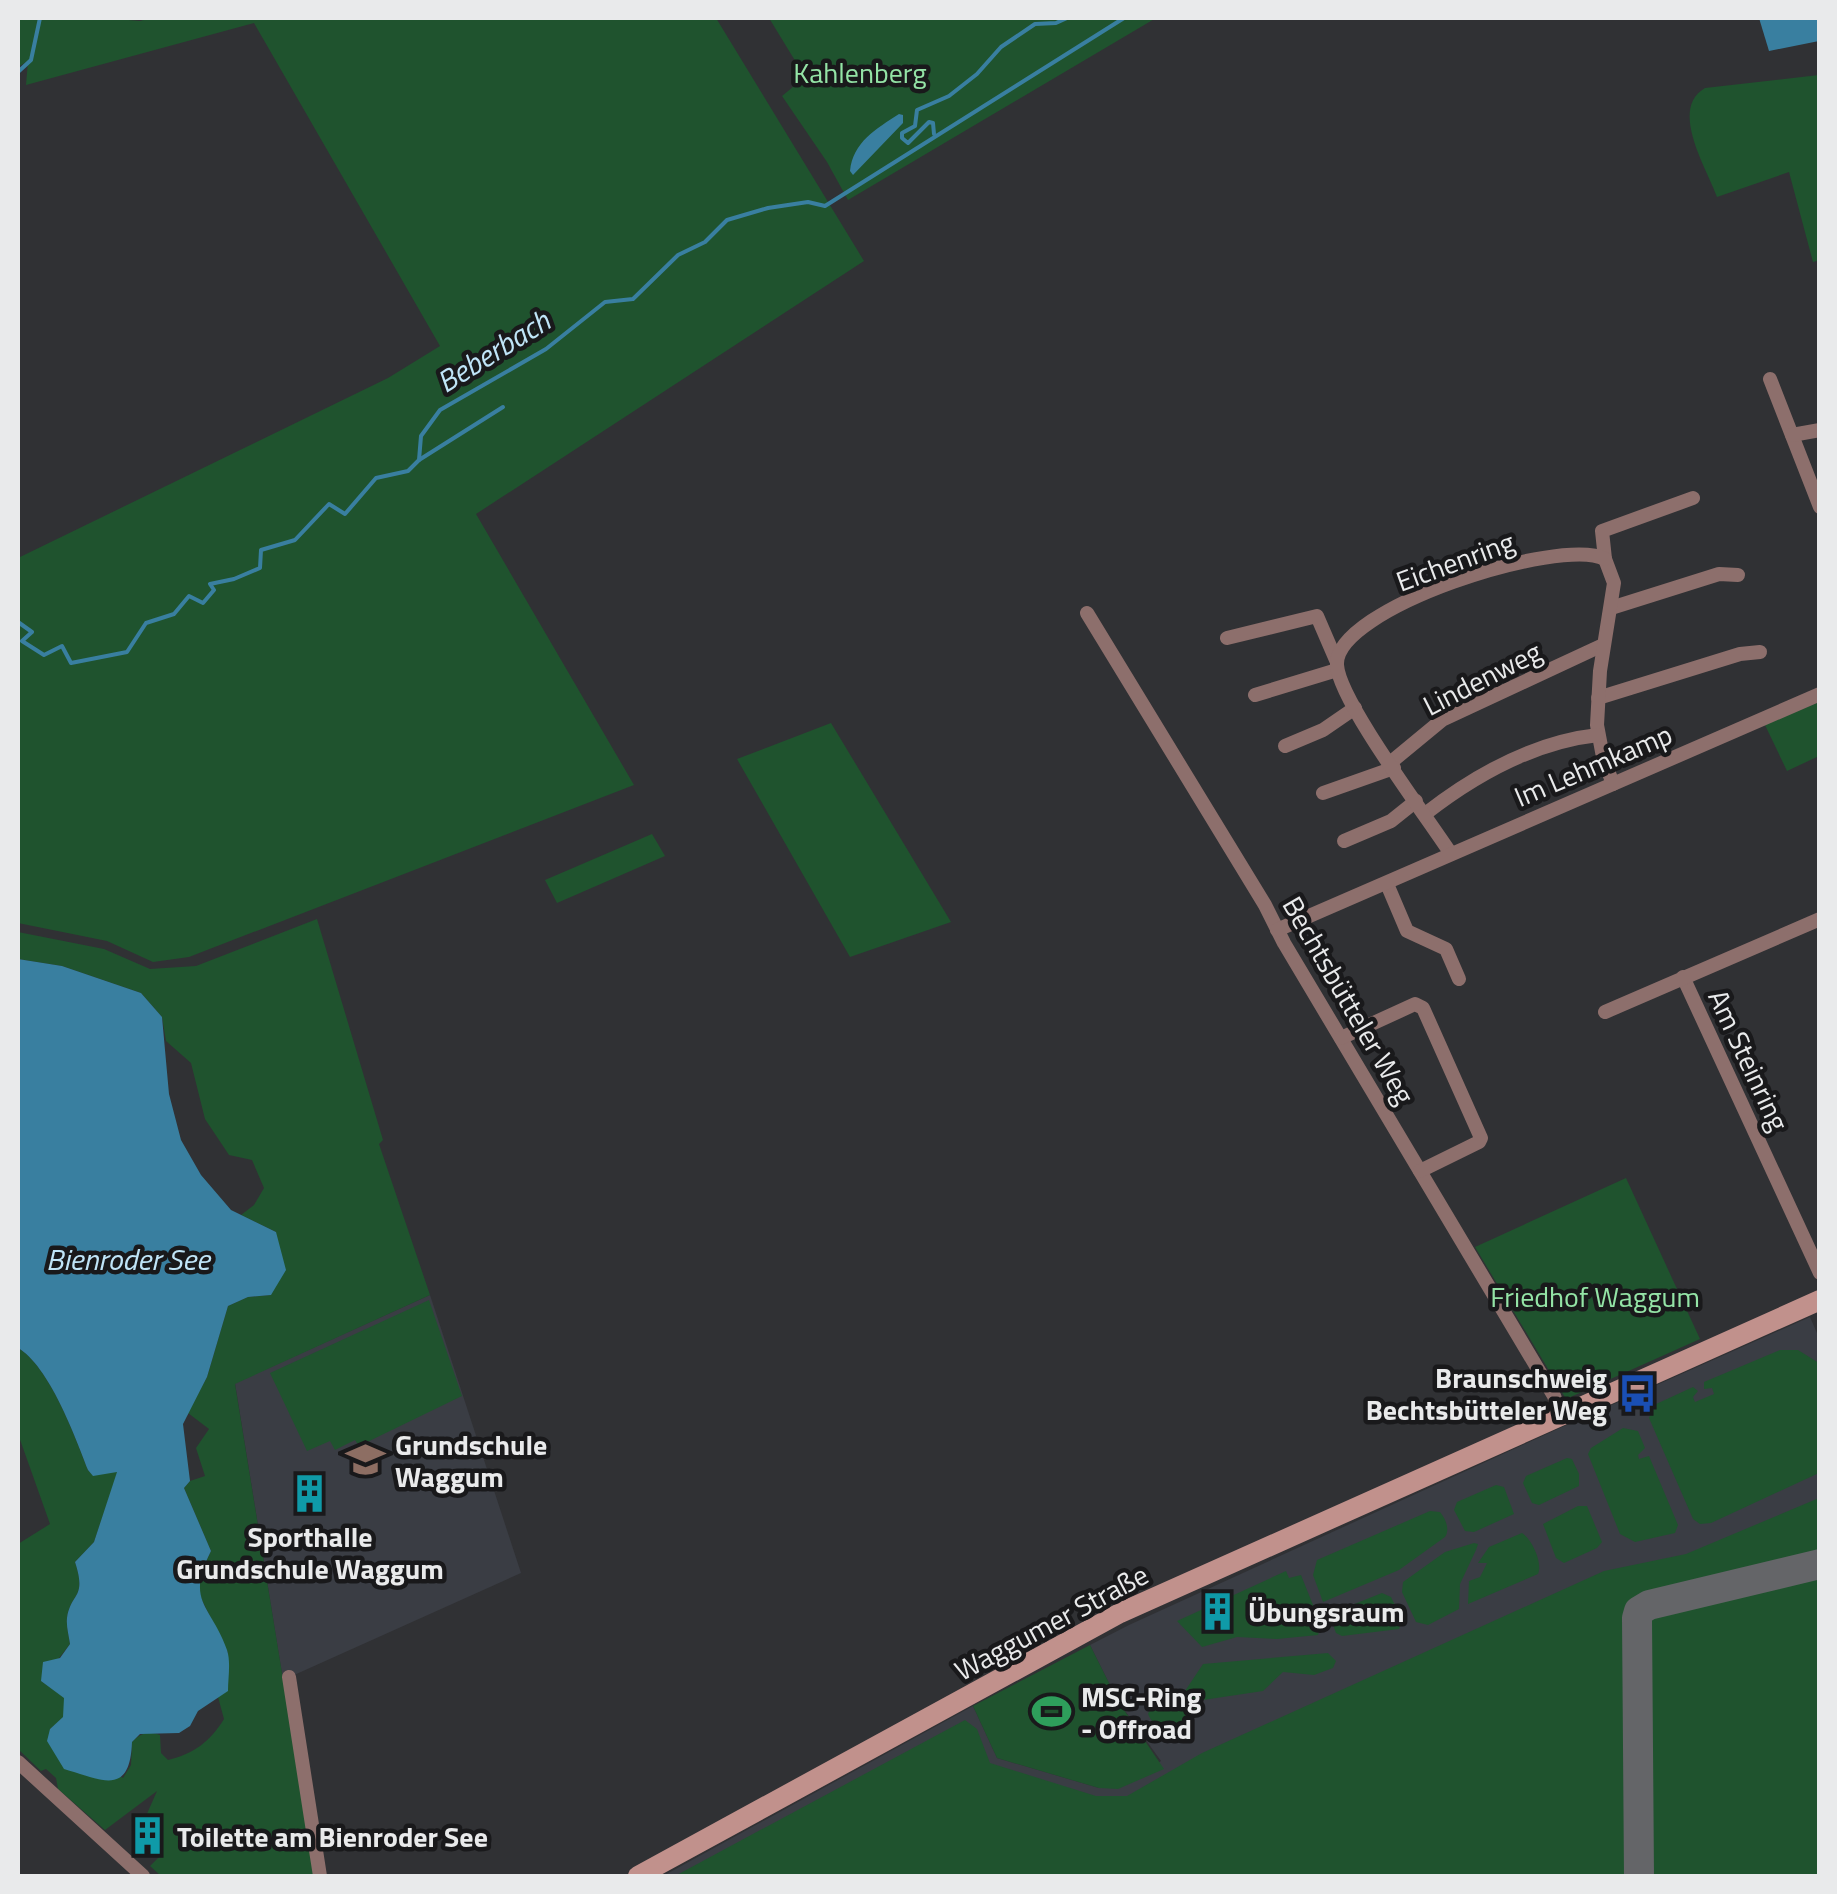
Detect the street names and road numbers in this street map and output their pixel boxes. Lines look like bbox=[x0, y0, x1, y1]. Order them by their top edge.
street label: Eichenring bbox=[1390, 520, 1520, 602]
street label: Lindenweg bbox=[1415, 630, 1549, 726]
street label: Im Lehmkamp bbox=[1507, 712, 1679, 818]
street label: Bechtsbütteler Weg bbox=[1272, 888, 1426, 1112]
street label: Am Steinring bbox=[1697, 982, 1801, 1138]
street label: Waggumer Straße bbox=[946, 1553, 1156, 1691]

